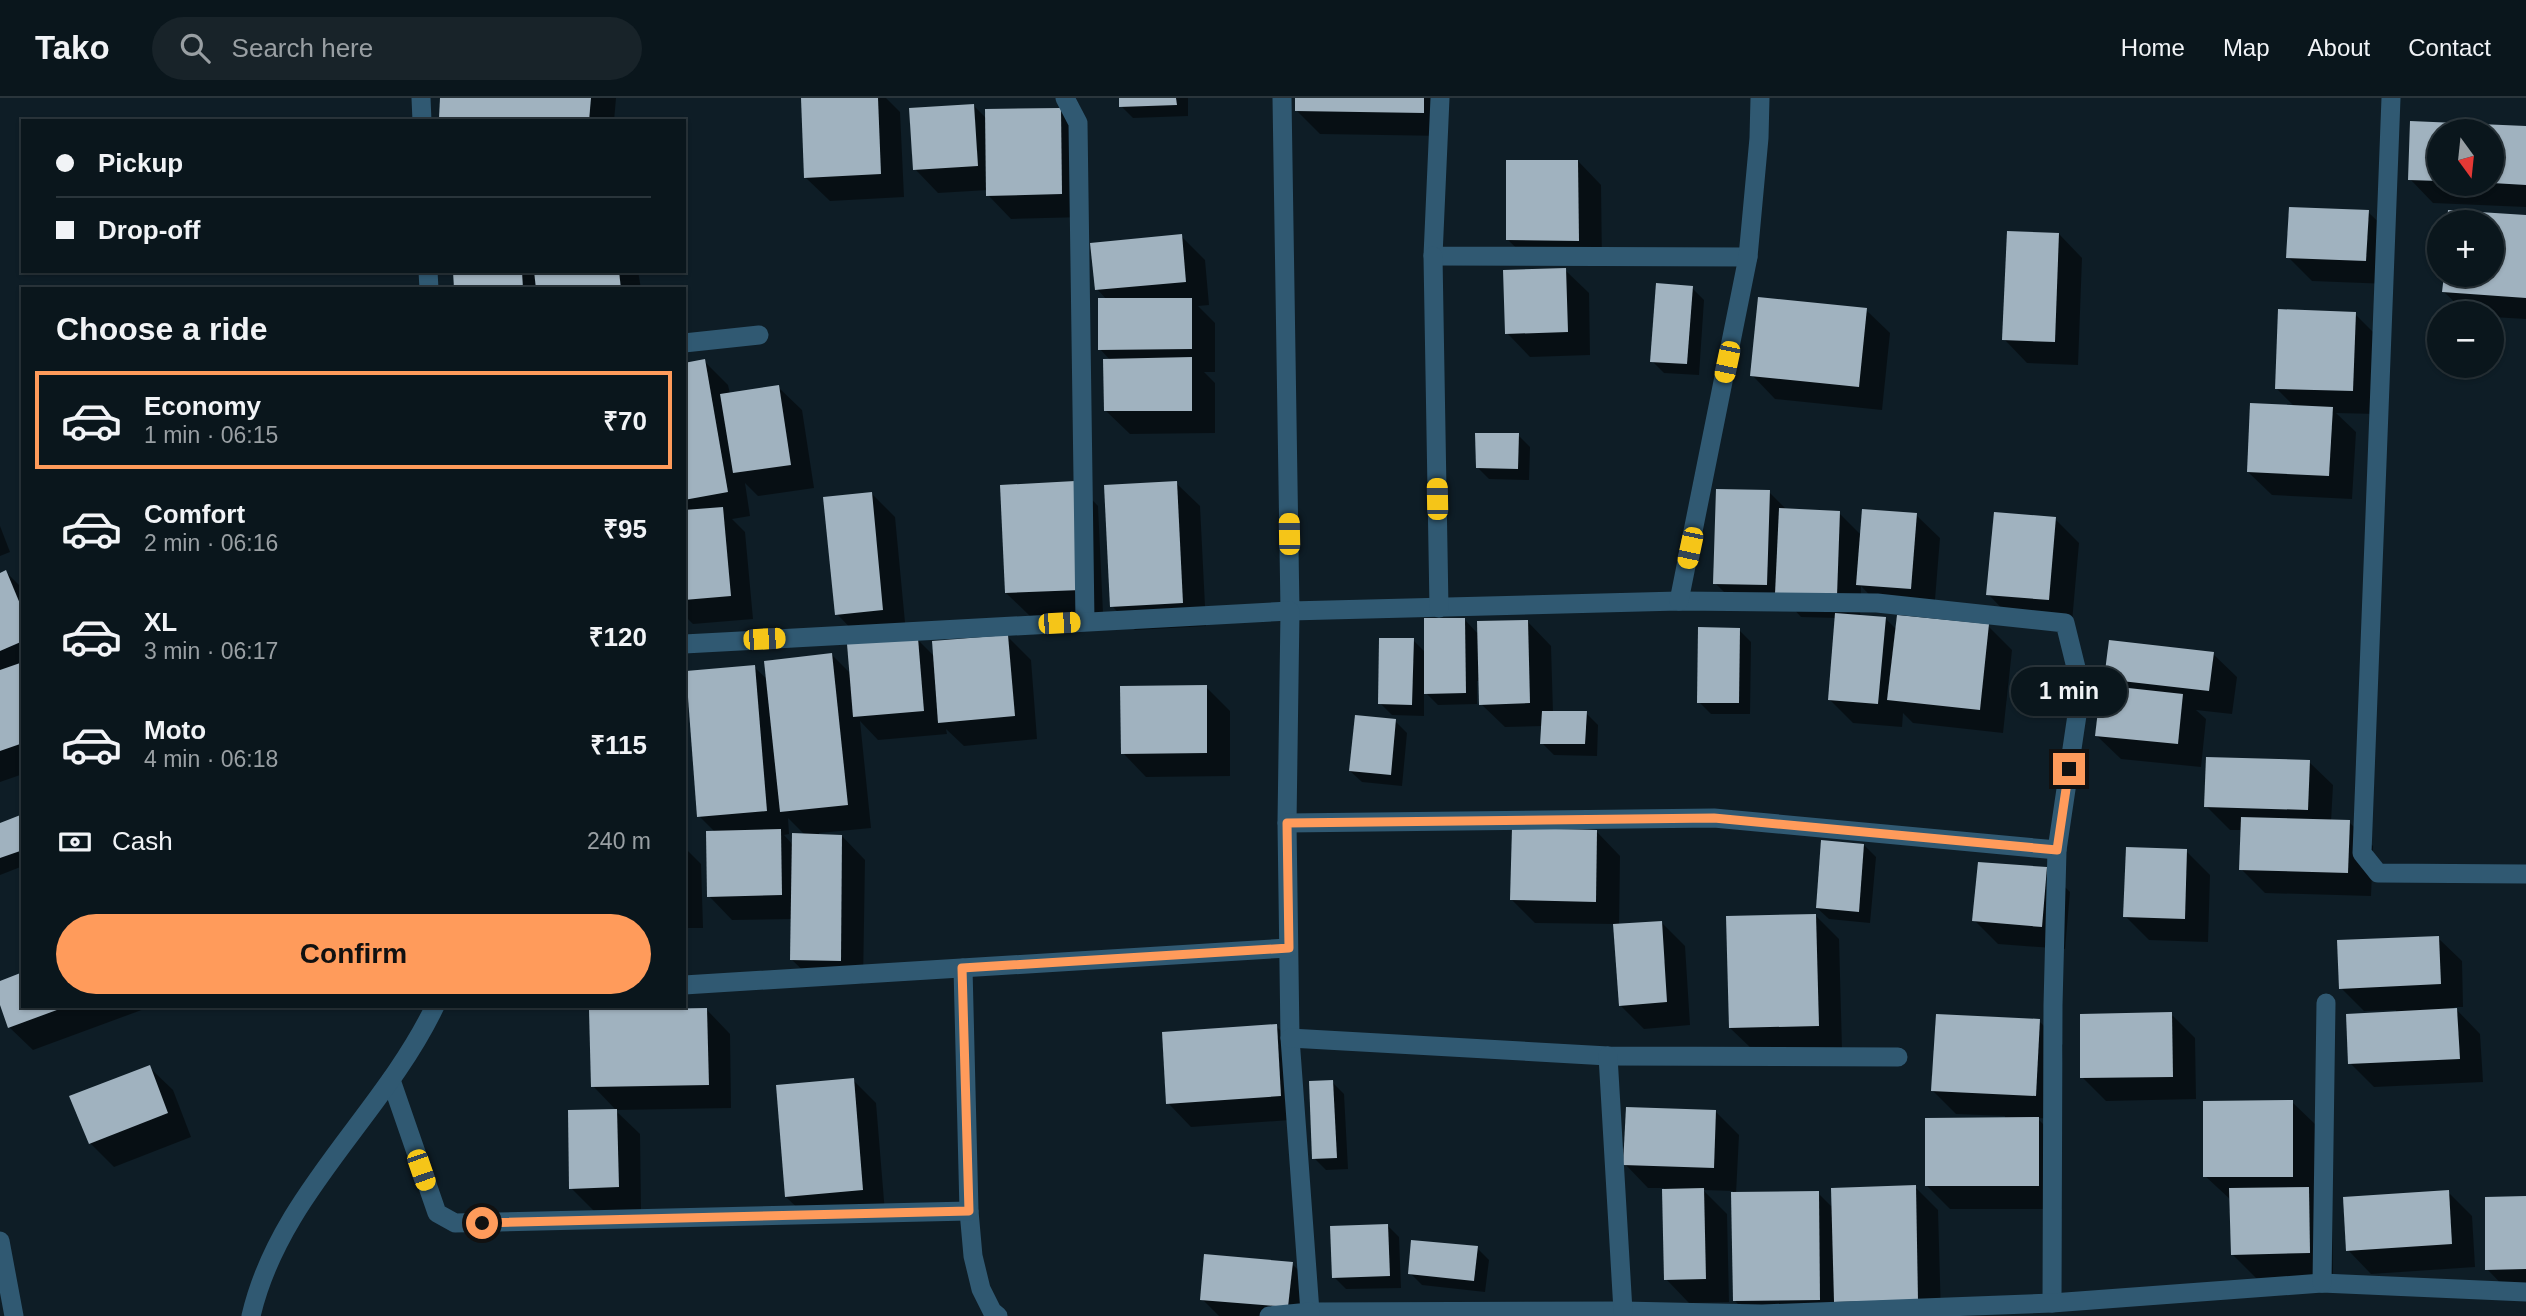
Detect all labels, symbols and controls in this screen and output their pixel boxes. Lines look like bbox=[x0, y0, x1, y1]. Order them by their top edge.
search box bbox=[152, 17, 642, 80]
text: Tako bbox=[35, 29, 110, 66]
icon: search bbox=[176, 29, 214, 67]
text: Search here bbox=[232, 33, 373, 63]
text: Home bbox=[2121, 34, 2185, 61]
text: Map bbox=[2223, 34, 2270, 61]
text: About bbox=[2308, 34, 2370, 61]
text: Contact bbox=[2408, 34, 2491, 61]
north arrow bbox=[2427, 119, 2504, 196]
map controls bbox=[2427, 119, 2504, 378]
text: Pickup bbox=[98, 148, 183, 178]
button: + bbox=[2427, 210, 2504, 287]
text: Drop-off bbox=[98, 215, 201, 245]
button: − bbox=[2427, 301, 2504, 378]
text: Choose a ride bbox=[56, 311, 268, 347]
car bbox=[1713, 339, 1742, 385]
icon: car bbox=[60, 389, 123, 452]
text: Economy bbox=[144, 391, 261, 421]
text: ₹70 bbox=[603, 406, 647, 436]
text: 1 min · 06:15 bbox=[144, 422, 278, 448]
car bbox=[1427, 478, 1448, 520]
icon: car bbox=[60, 497, 123, 560]
text: Comfort bbox=[144, 499, 245, 529]
car bbox=[1279, 513, 1300, 555]
text: ₹95 bbox=[603, 514, 647, 544]
car bbox=[1676, 525, 1705, 571]
text: 2 min · 06:16 bbox=[144, 530, 278, 556]
icon: car bbox=[60, 605, 123, 668]
text: XL bbox=[144, 607, 177, 637]
car bbox=[1038, 611, 1081, 635]
text: ₹120 bbox=[589, 622, 647, 652]
car bbox=[743, 627, 786, 651]
text: 3 min · 06:17 bbox=[144, 638, 278, 664]
callout: 1 min bbox=[2011, 668, 2127, 716]
text: 1 min bbox=[2039, 678, 2099, 704]
icon: car bbox=[60, 713, 123, 776]
text: Moto bbox=[144, 715, 206, 745]
text: ₹115 bbox=[590, 730, 647, 760]
text: 4 min · 06:18 bbox=[144, 746, 278, 772]
route end bbox=[2053, 753, 2085, 785]
icon: cash bbox=[56, 823, 94, 861]
text: Cash bbox=[112, 826, 173, 856]
text: 240 m bbox=[587, 828, 651, 854]
button: Confirm bbox=[56, 914, 651, 994]
car bbox=[405, 1147, 438, 1193]
route start bbox=[466, 1207, 498, 1239]

